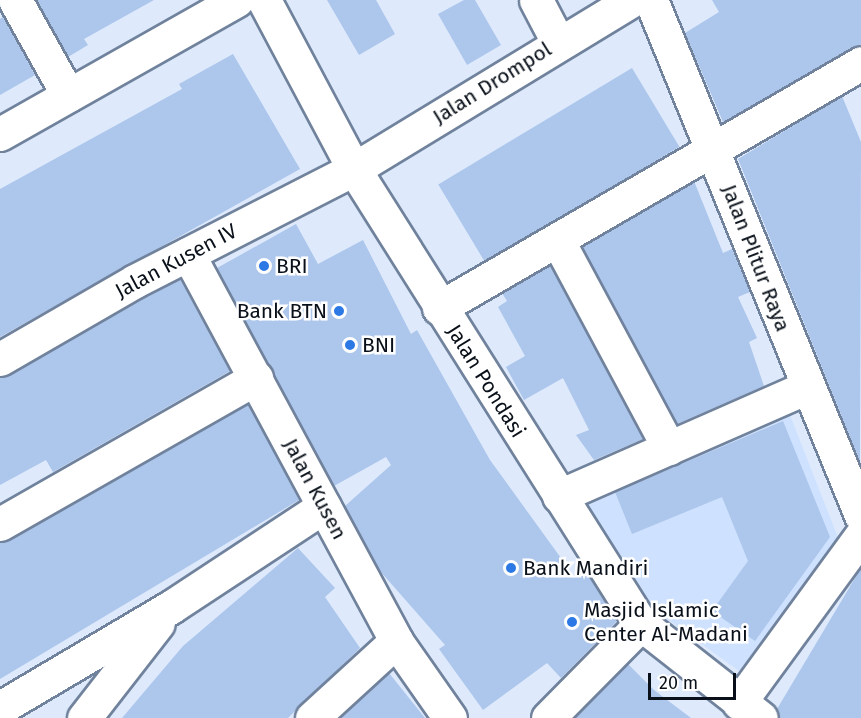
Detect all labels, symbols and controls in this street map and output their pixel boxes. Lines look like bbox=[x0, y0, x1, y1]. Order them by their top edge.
street label: Jalan Drompol bbox=[428, 37, 556, 129]
street label: Jalan Plitur Raya bbox=[716, 181, 796, 335]
street label: Jalan Kusen IV bbox=[111, 218, 241, 304]
place label: BRI bbox=[276, 253, 308, 279]
marker: BRI bbox=[257, 259, 271, 273]
place label: Bank BTN bbox=[237, 298, 327, 324]
marker: Bank BTN bbox=[332, 304, 346, 318]
street label: Jalan Pondasi bbox=[441, 320, 531, 442]
place label: BNI bbox=[362, 332, 395, 358]
marker: BNI bbox=[343, 338, 357, 352]
street label: Jalan Kusen bbox=[278, 434, 352, 544]
place label: Bank Mandiri bbox=[523, 555, 648, 581]
marker: Bank Mandiri bbox=[504, 561, 518, 575]
place label: Masjid Islamic Center Al-Madani bbox=[584, 597, 748, 647]
marker: Masjid Islamic Center Al-Madani bbox=[565, 615, 579, 629]
scale bar bbox=[651, 661, 740, 699]
text: 20 m bbox=[659, 672, 698, 694]

